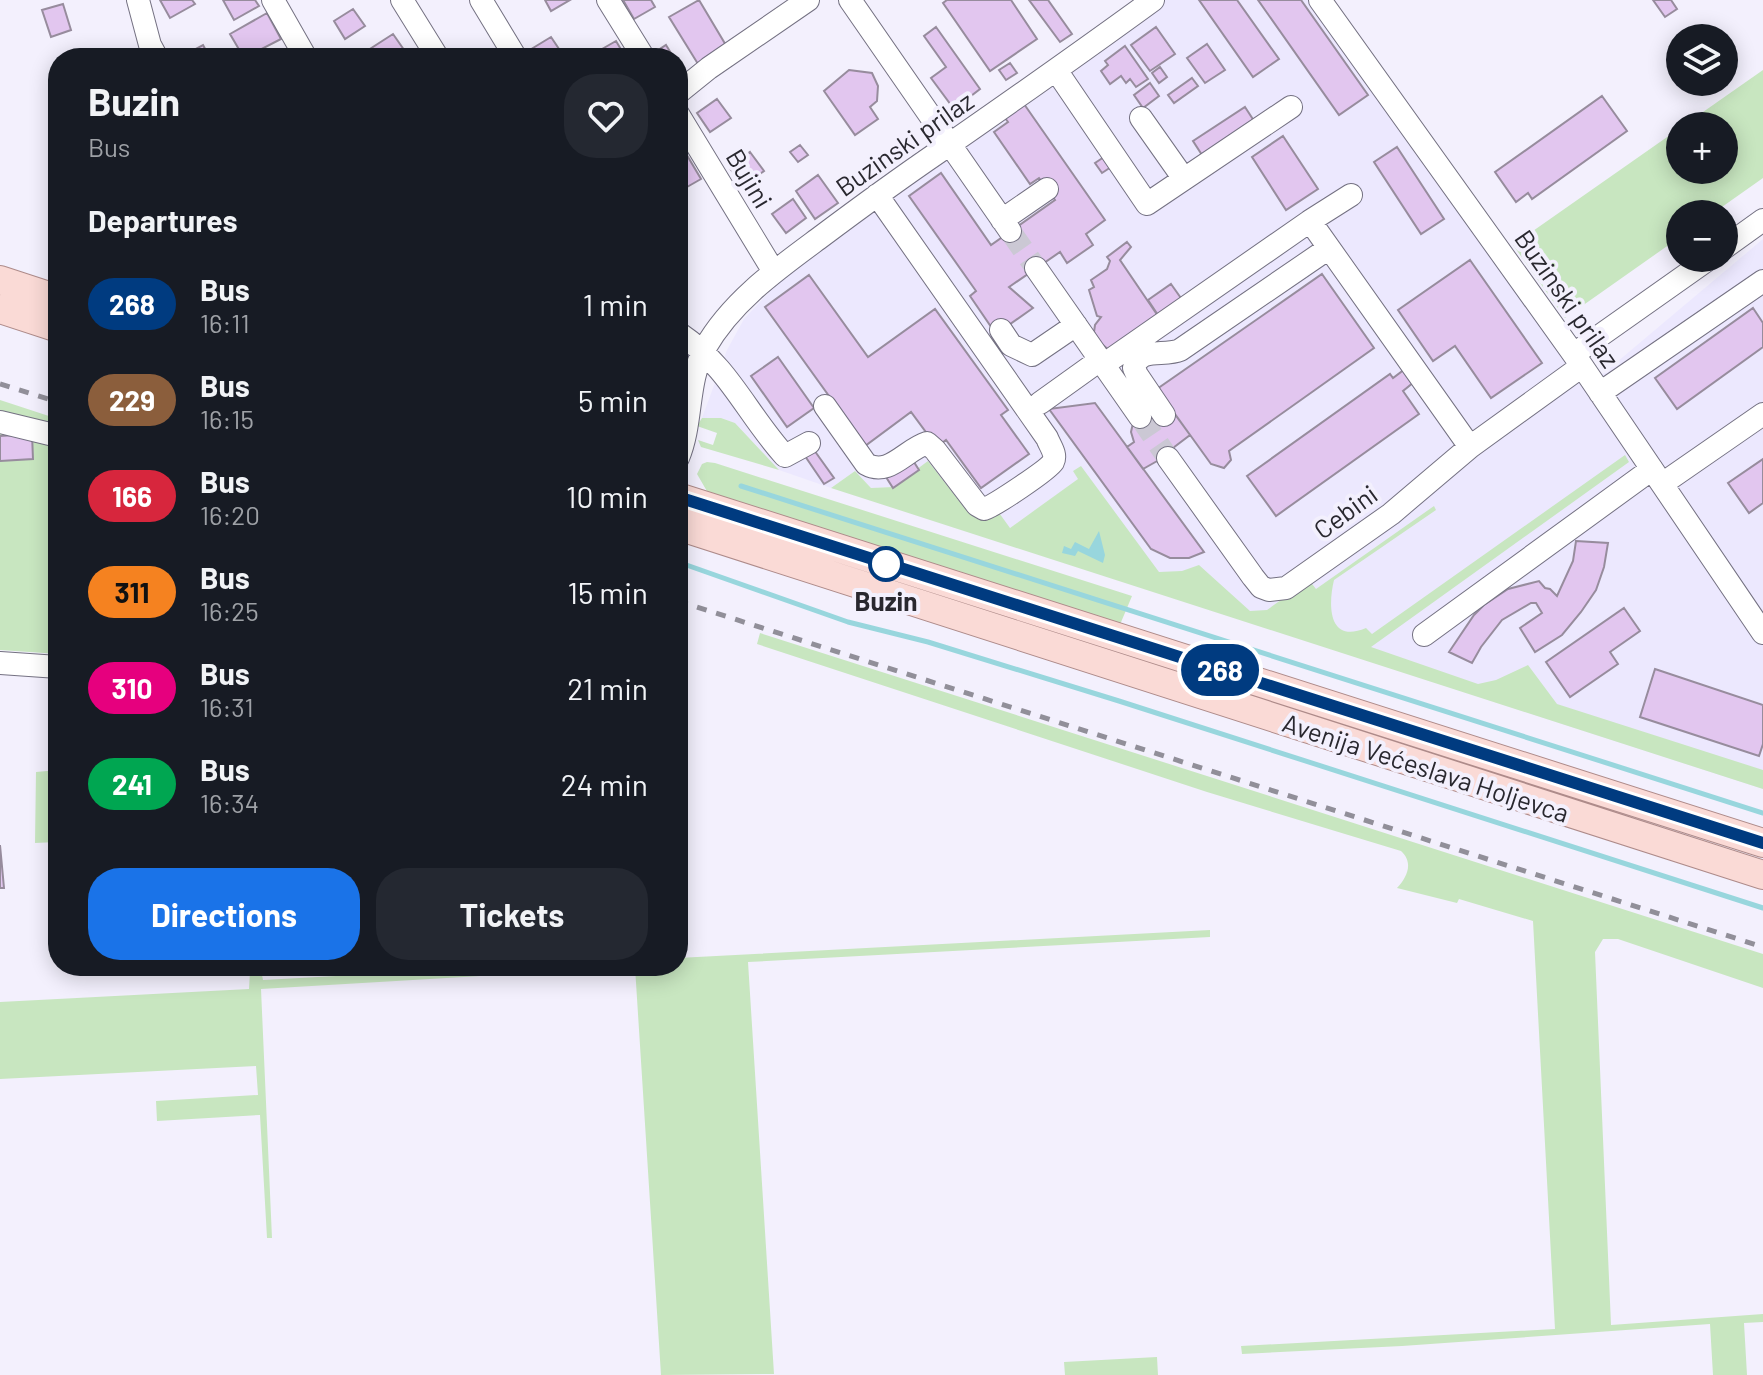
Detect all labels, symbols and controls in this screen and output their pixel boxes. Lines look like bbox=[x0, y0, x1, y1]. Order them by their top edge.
map controls bbox=[1666, 24, 1738, 272]
button: layers bbox=[1666, 24, 1738, 96]
button: heart bbox=[564, 74, 648, 158]
text: Buzin bbox=[88, 78, 180, 124]
street label: Buzinski prilaz bbox=[829, 84, 979, 202]
button: + bbox=[1666, 112, 1738, 184]
text: Bus bbox=[88, 131, 130, 162]
street label: Bujini bbox=[720, 143, 780, 213]
button: − bbox=[1666, 200, 1738, 272]
text: Departures bbox=[88, 202, 238, 238]
street label: Buzinski prilaz bbox=[1509, 223, 1627, 373]
text: Bus bbox=[200, 271, 250, 307]
text: 1 min bbox=[583, 286, 648, 322]
text: 268 bbox=[109, 287, 155, 321]
text: 16:11 bbox=[200, 307, 250, 338]
text: Bus bbox=[200, 367, 250, 403]
text: 5 min bbox=[578, 382, 648, 418]
text: 229 bbox=[109, 383, 155, 417]
text: 16:15 bbox=[200, 403, 254, 434]
text: Bus bbox=[200, 463, 250, 499]
text: 10 min bbox=[566, 478, 648, 514]
street label: Cebini bbox=[1307, 478, 1383, 544]
text: 166 bbox=[112, 479, 152, 513]
text: 16:20 bbox=[200, 499, 260, 530]
marker: Buzin bbox=[869, 547, 903, 581]
text: Bus bbox=[200, 559, 250, 595]
text: 15 min bbox=[567, 574, 648, 610]
text: 311 bbox=[114, 575, 150, 609]
place label: Buzin bbox=[855, 585, 917, 616]
text: 16:25 bbox=[200, 595, 259, 626]
line badge: 268 bbox=[1174, 644, 1266, 696]
text: 268 bbox=[1197, 653, 1243, 687]
text: Bus bbox=[200, 655, 250, 691]
text: 21 min bbox=[567, 670, 648, 706]
text: 310 bbox=[112, 671, 152, 705]
text: 16:31 bbox=[200, 691, 254, 722]
street label: Avenija Većeslava Holjevca bbox=[1279, 706, 1573, 828]
text: Bus bbox=[200, 751, 250, 787]
text: 24 min bbox=[561, 766, 648, 802]
text: 241 bbox=[112, 767, 152, 801]
text: 16:34 bbox=[200, 787, 259, 818]
button: Directions bbox=[88, 868, 360, 960]
button: Tickets bbox=[376, 868, 648, 960]

